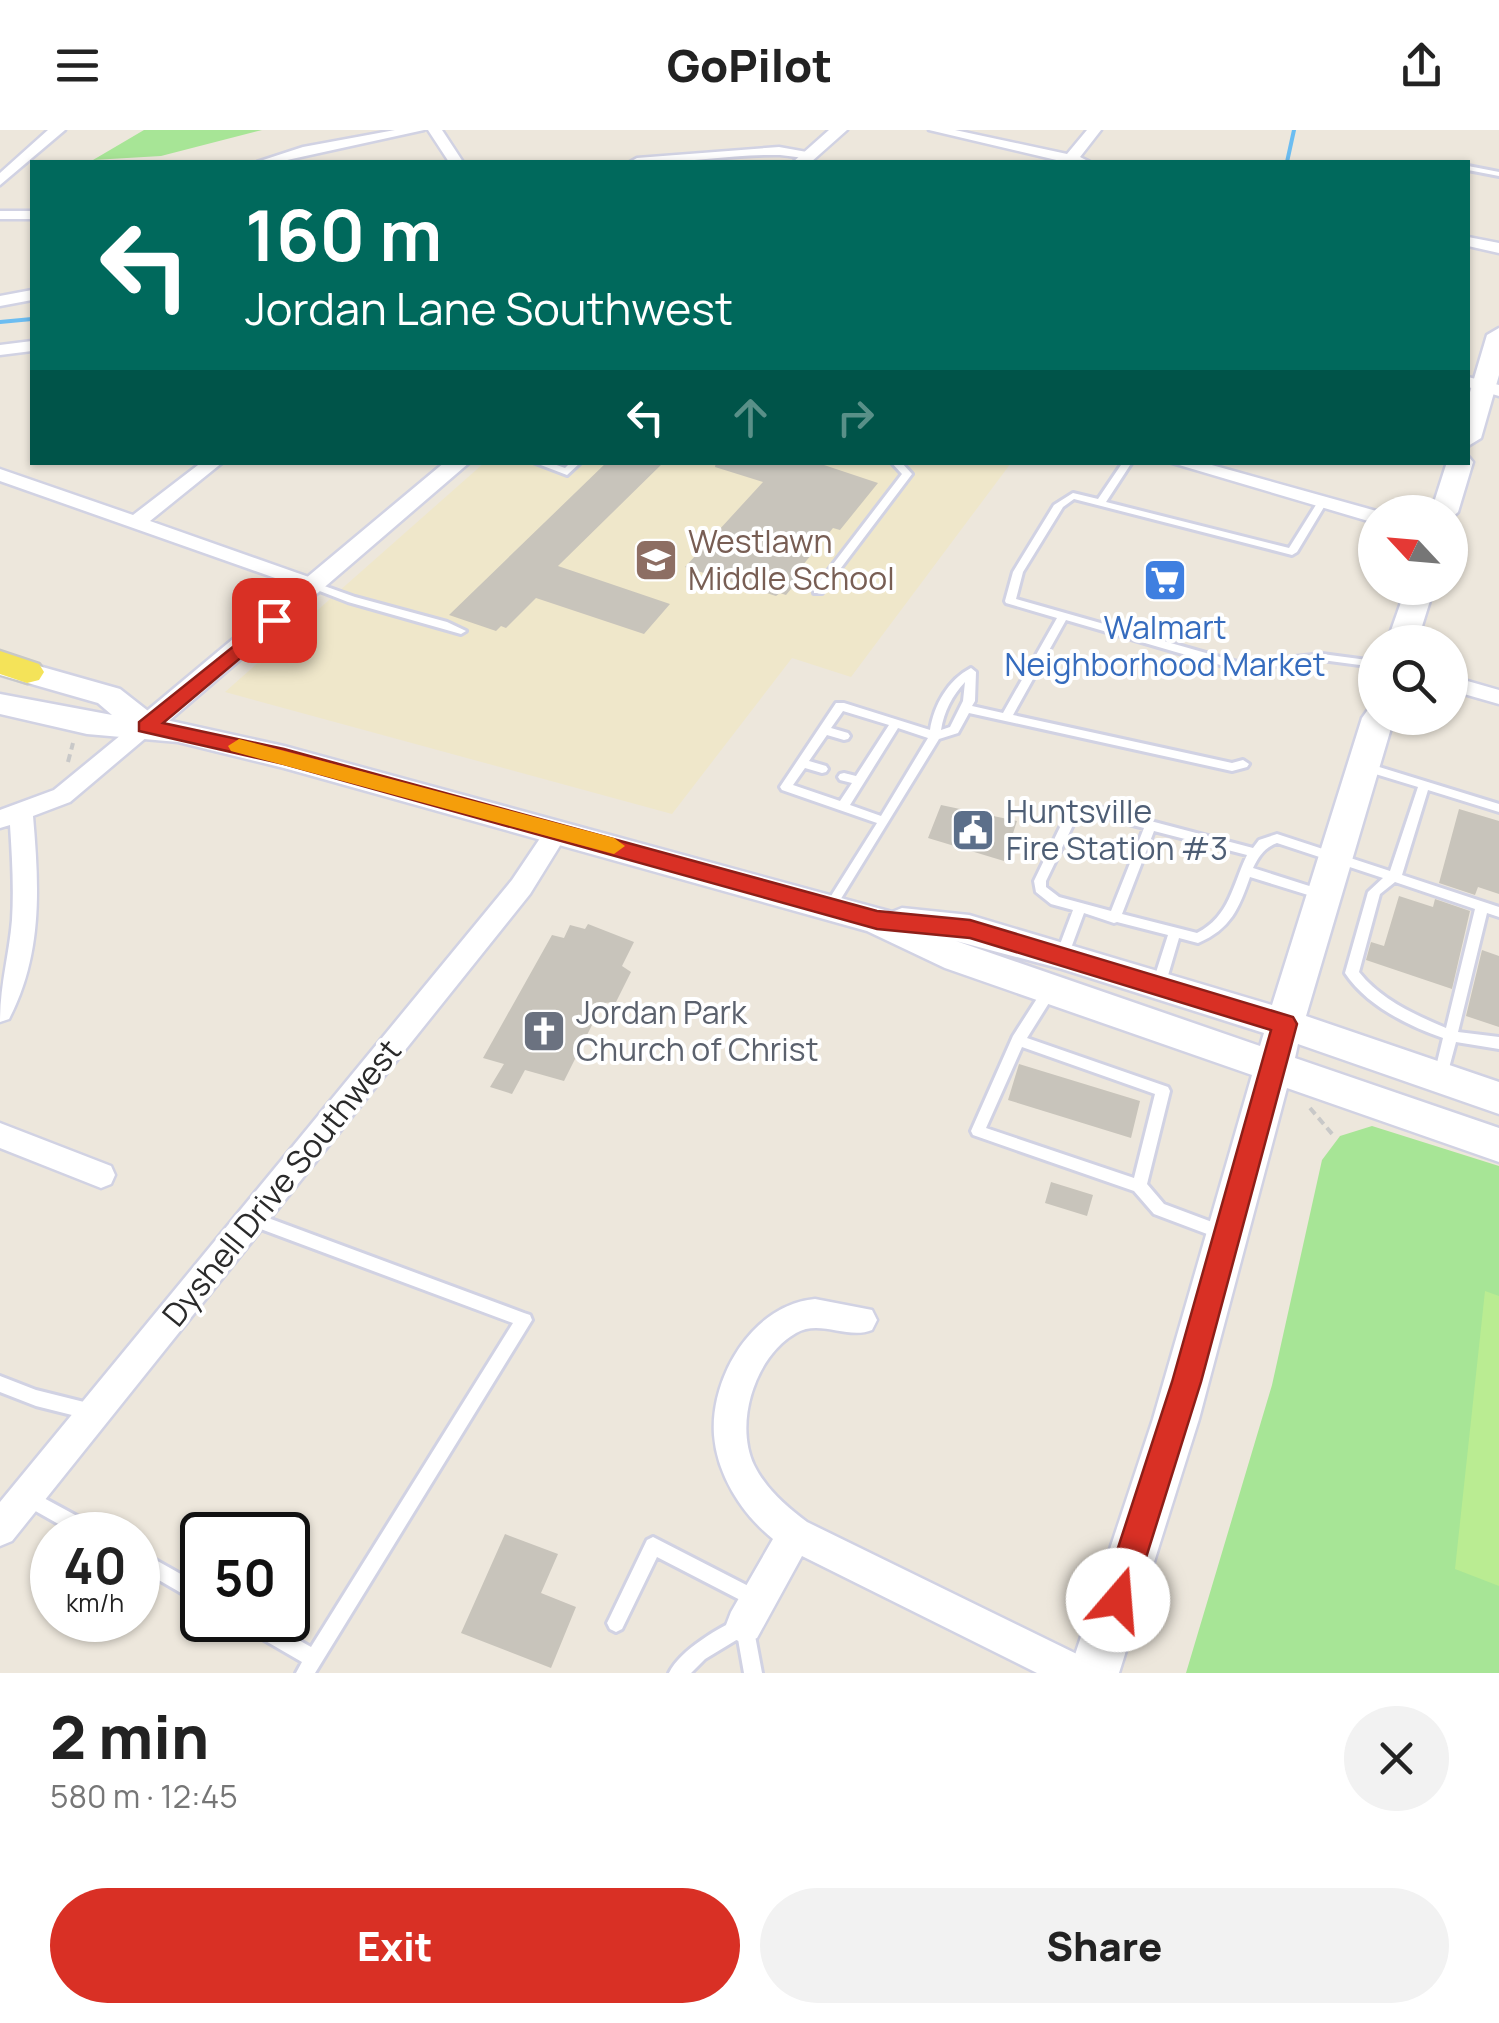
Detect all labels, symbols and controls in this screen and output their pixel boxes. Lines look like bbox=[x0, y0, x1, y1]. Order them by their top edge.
text: GoPilot bbox=[667, 34, 832, 96]
icon: menu bbox=[50, 38, 105, 93]
icon: share bbox=[1394, 38, 1449, 93]
text: 160 m bbox=[245, 186, 442, 282]
icon: left bbox=[80, 200, 210, 330]
text: Jordan Lane Southwest bbox=[245, 277, 733, 339]
icon: left bbox=[618, 390, 673, 445]
icon: ahead bbox=[723, 390, 778, 445]
icon: right bbox=[828, 390, 883, 445]
north arrow bbox=[1358, 495, 1468, 605]
map controls bbox=[1358, 495, 1468, 735]
place label: Westlawn Middle School bbox=[688, 519, 895, 600]
school or university icon: Westlawn Middle School bbox=[633, 537, 679, 583]
supermarket icon: Walmart Neighborhood Market bbox=[1142, 557, 1188, 603]
pin bbox=[232, 578, 317, 663]
icon: arrive bbox=[247, 593, 302, 648]
place label: Walmart Neighborhood Market bbox=[1005, 605, 1325, 686]
button: search bbox=[1358, 625, 1468, 735]
place label: Huntsville Fire Station #3 bbox=[1006, 789, 1228, 870]
public building icon: Huntsville Fire Station #3 bbox=[950, 807, 996, 853]
place label: Jordan Park Church of Christ bbox=[576, 990, 818, 1071]
church icon: Jordan Park Church of Christ bbox=[521, 1008, 567, 1054]
street label: Dyshell Drive Southwest bbox=[152, 1030, 411, 1335]
speed limit sign: 50 bbox=[180, 1512, 310, 1642]
text: 40 bbox=[63, 1531, 127, 1599]
position arrow bbox=[1066, 1548, 1170, 1652]
text: km/h bbox=[66, 1585, 124, 1620]
text: 2 min bbox=[50, 1695, 209, 1777]
button: close bbox=[1344, 1706, 1449, 1811]
text: 580 m · 12:45 bbox=[50, 1774, 238, 1818]
button: Exit bbox=[50, 1888, 740, 2003]
button: Share bbox=[760, 1888, 1449, 2003]

